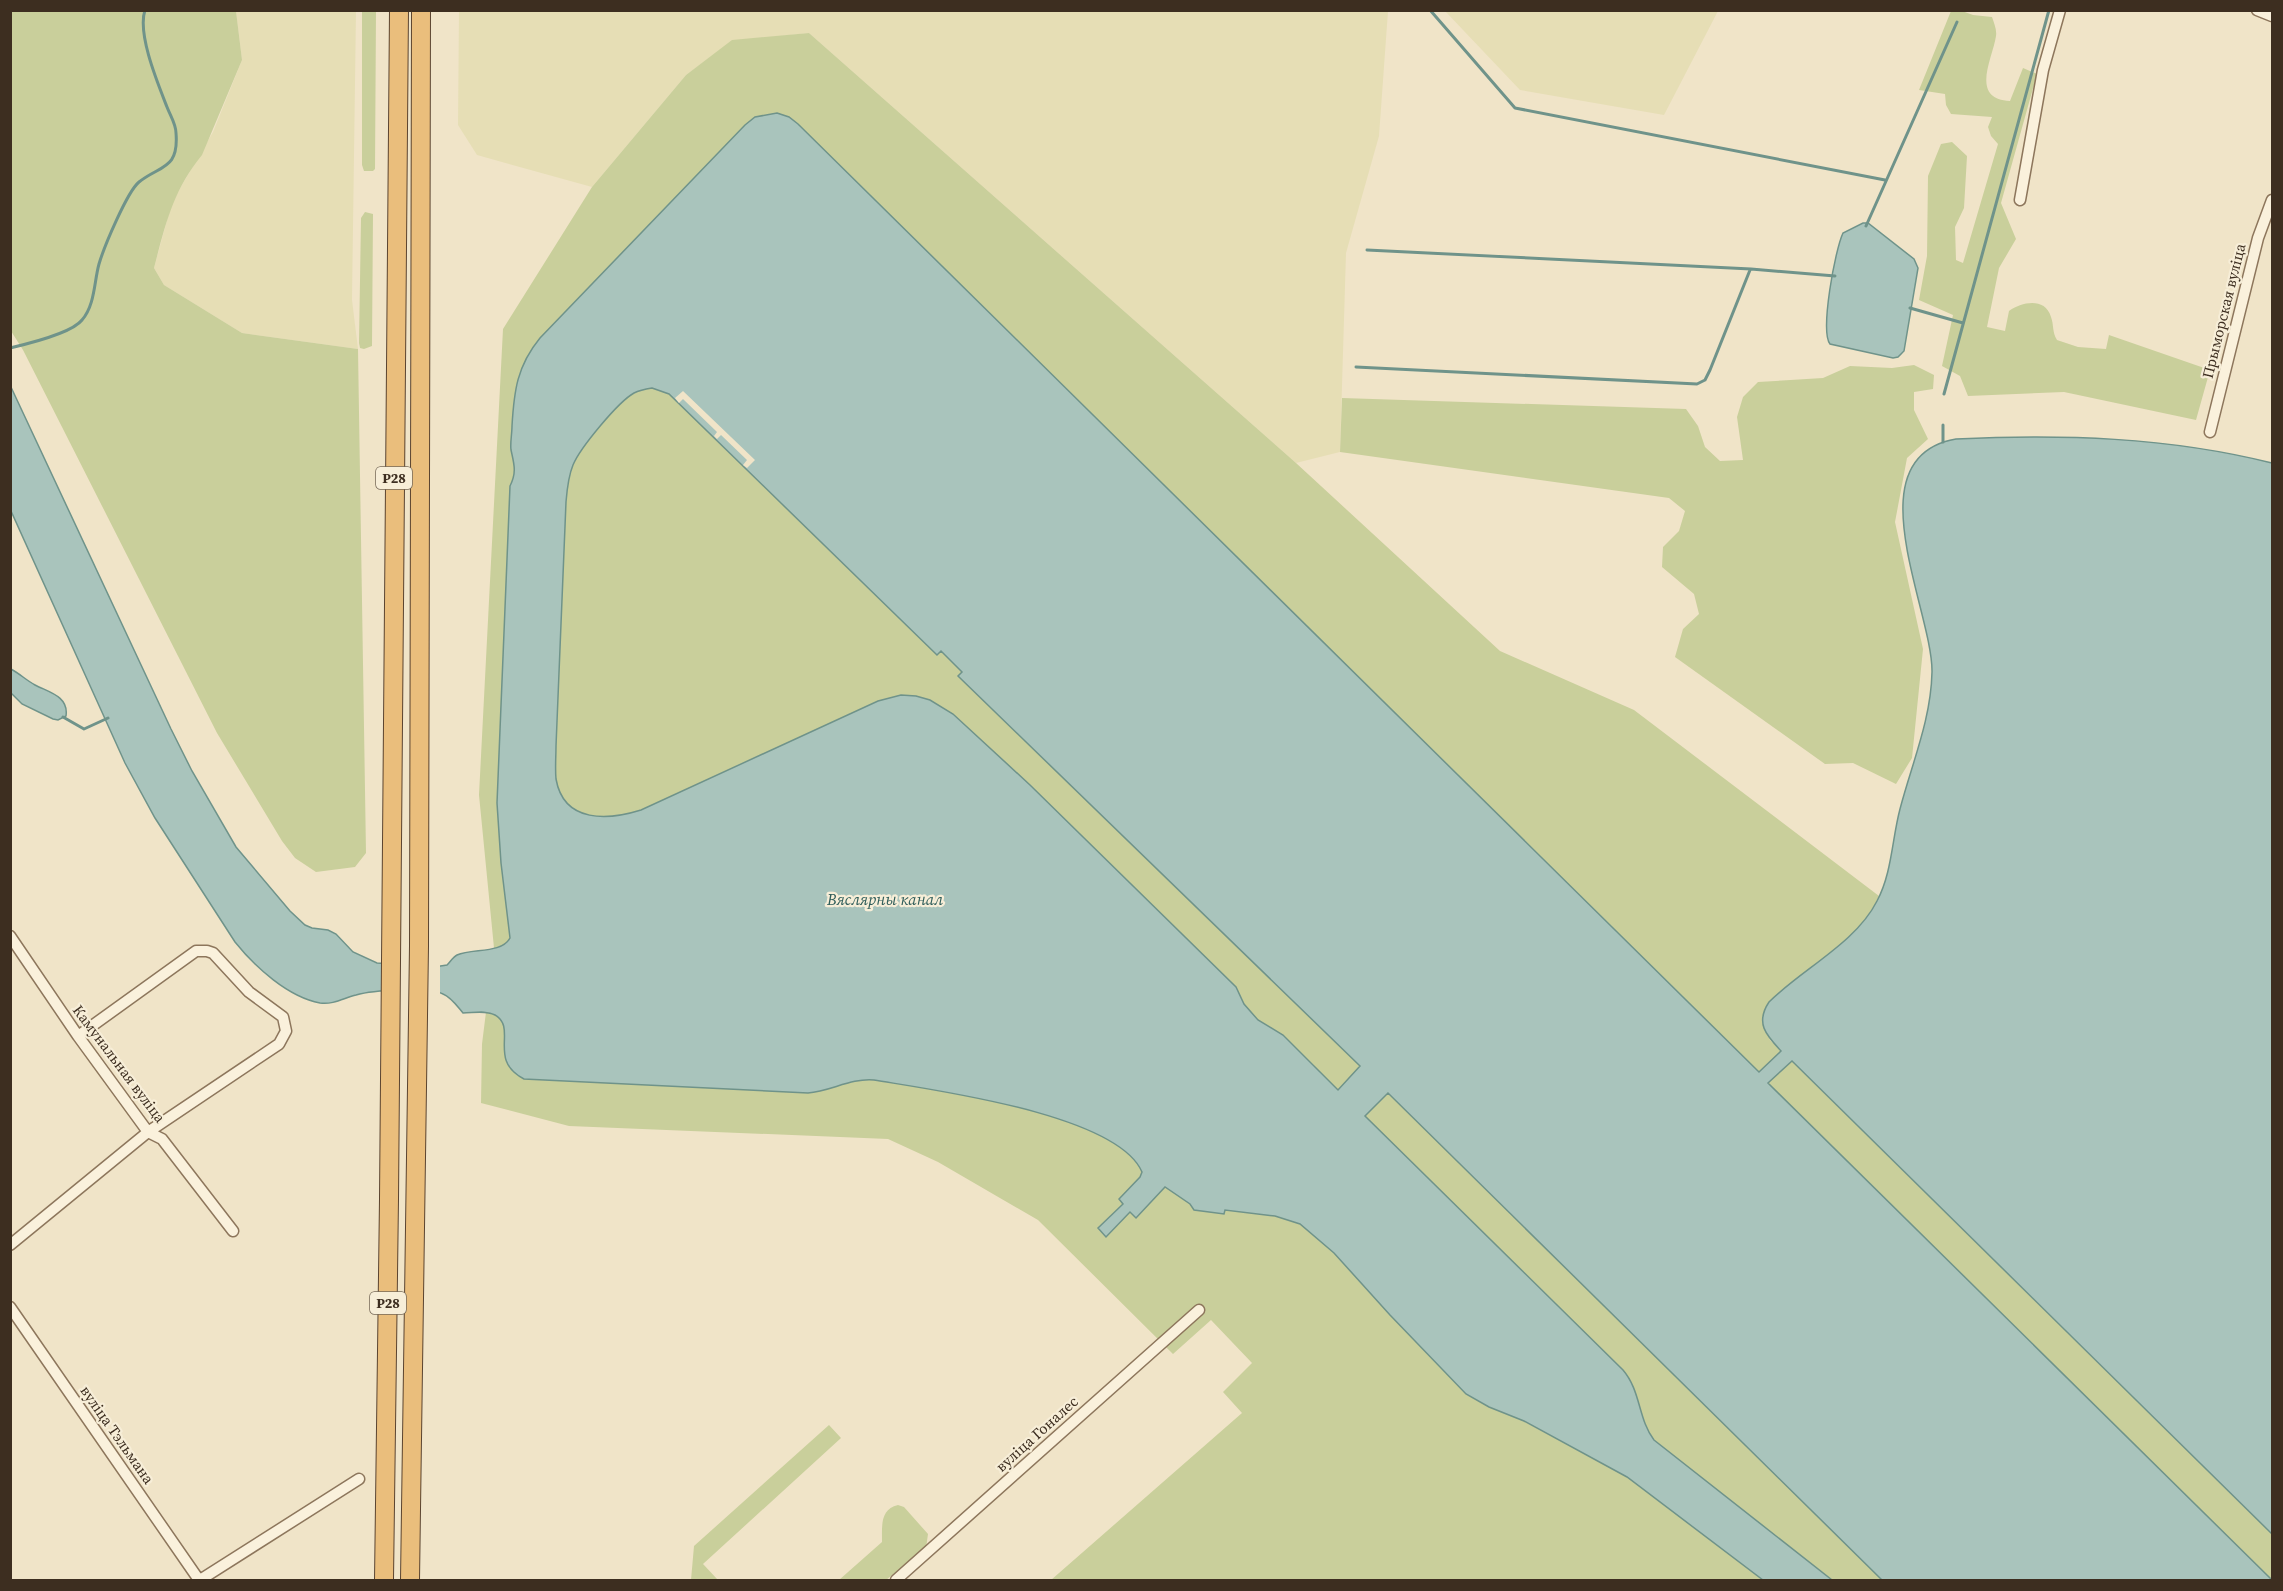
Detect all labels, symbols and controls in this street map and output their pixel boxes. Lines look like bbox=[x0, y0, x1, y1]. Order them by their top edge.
street label: Прыморская вуліца bbox=[2197, 241, 2251, 380]
road number: Р28 bbox=[376, 467, 412, 489]
water label: Вяслярны канал bbox=[826, 888, 943, 910]
street label: Камунальная вуліца bbox=[68, 1000, 171, 1127]
road number: Р28 bbox=[370, 1292, 406, 1314]
street label: вуліца Тэльмана bbox=[76, 1381, 159, 1489]
street label: вуліца Гоналес bbox=[991, 1391, 1083, 1476]

